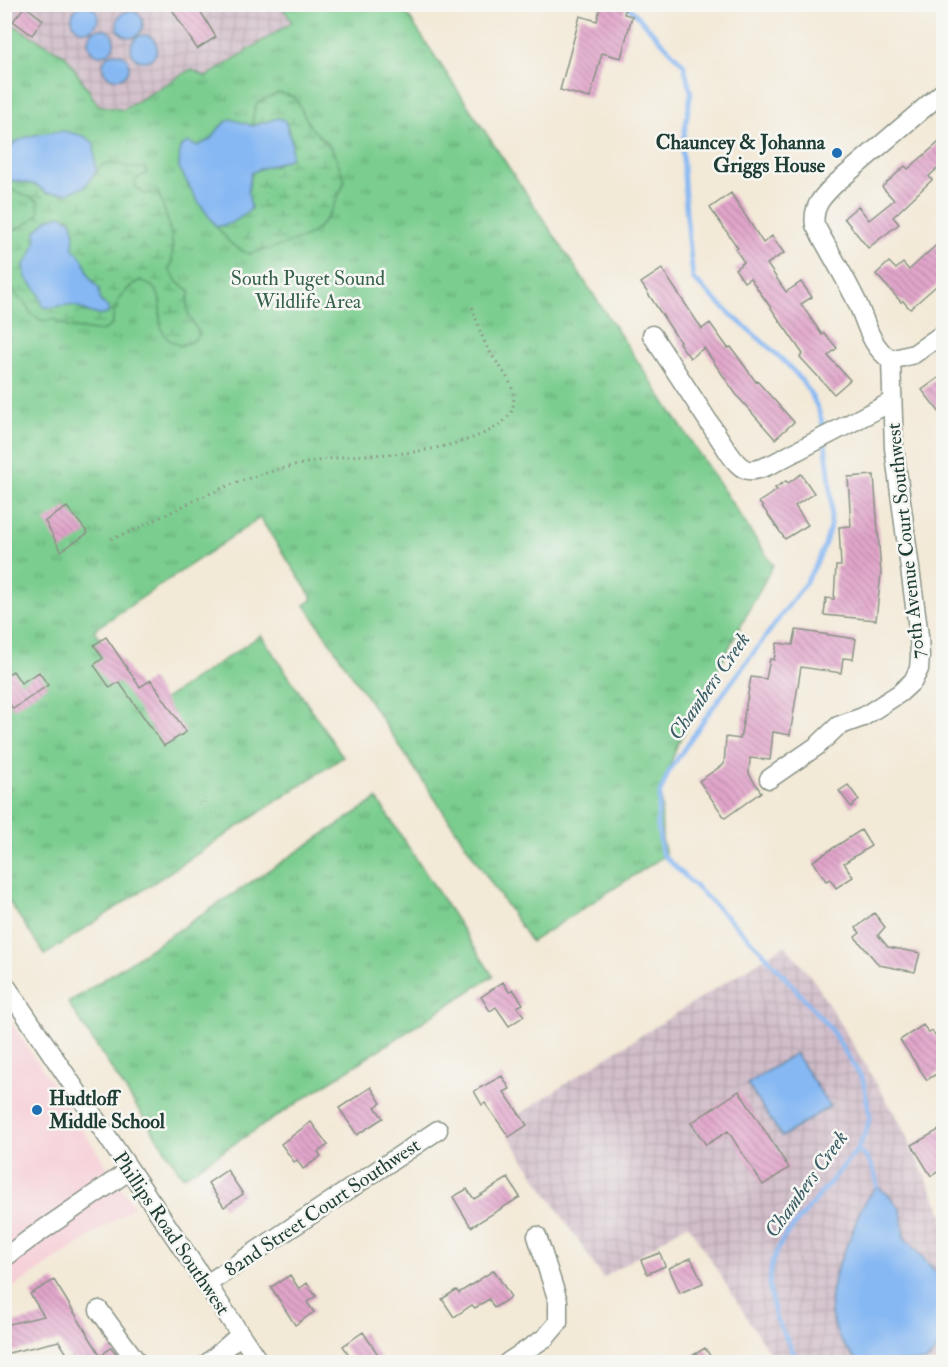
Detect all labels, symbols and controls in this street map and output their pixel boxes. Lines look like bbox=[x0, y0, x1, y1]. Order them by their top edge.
place label: Chauncey & Johanna Griggs House bbox=[656, 130, 826, 179]
marker: Chauncey & Johanna Griggs House bbox=[830, 146, 844, 160]
park label: South Puget Sound Wildlife Area bbox=[231, 266, 385, 314]
street label: 70th Avenue Court Southwest bbox=[881, 421, 930, 660]
water label: Chambers Creek bbox=[662, 627, 756, 745]
place label: Hudtloff Middle School bbox=[48, 1086, 166, 1134]
marker: Hudtloff Middle School bbox=[30, 1103, 44, 1117]
water label: Chambers Creek bbox=[759, 1126, 854, 1243]
street label: 82nd Street Court Southwest bbox=[220, 1132, 425, 1282]
street label: Phillips Road Southwest bbox=[107, 1147, 236, 1321]

